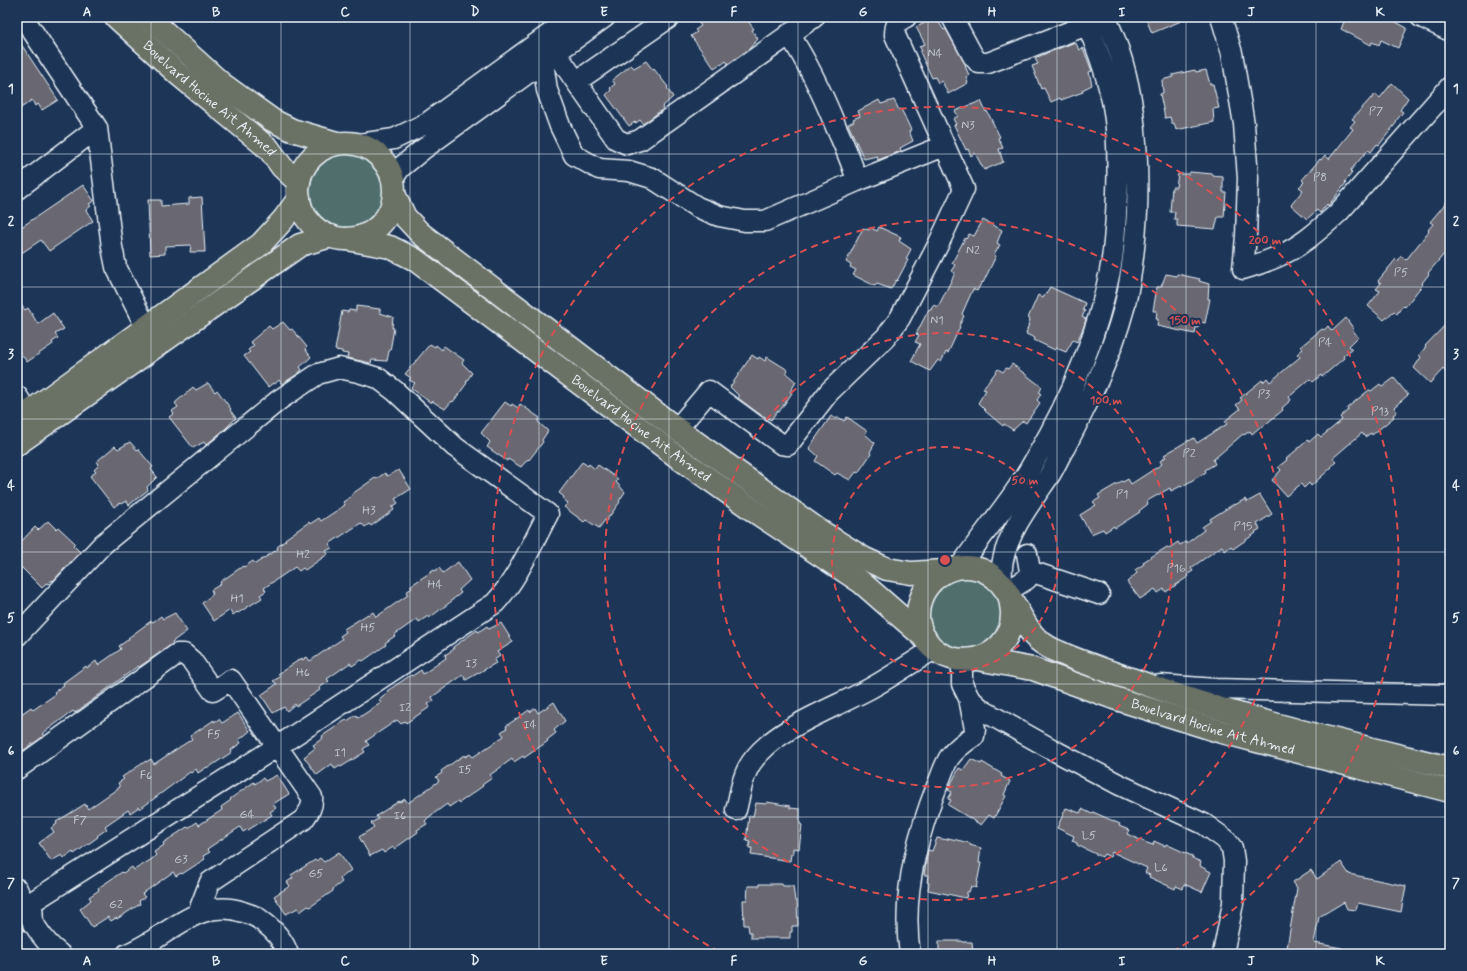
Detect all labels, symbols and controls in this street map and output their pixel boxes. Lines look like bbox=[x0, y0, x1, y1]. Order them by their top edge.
text: A bbox=[83, 4, 91, 21]
text: B bbox=[212, 4, 221, 21]
text: C bbox=[340, 4, 350, 21]
text: D bbox=[471, 4, 480, 21]
text: E bbox=[600, 4, 608, 21]
text: F bbox=[731, 4, 738, 21]
text: G bbox=[859, 4, 868, 21]
text: H bbox=[988, 4, 997, 21]
text: I bbox=[1119, 4, 1126, 21]
text: J bbox=[1247, 4, 1255, 21]
text: K bbox=[1375, 4, 1385, 21]
street label: Bouelvard Hocine Ait Ahmed bbox=[139, 37, 280, 160]
house number: N4 bbox=[928, 46, 942, 62]
text: 1 bbox=[8, 81, 14, 98]
text: 1 bbox=[1453, 81, 1459, 98]
house number: P7 bbox=[1369, 104, 1383, 120]
house number: N3 bbox=[961, 118, 975, 134]
house number: P8 bbox=[1313, 170, 1327, 186]
text: 2 bbox=[8, 213, 15, 230]
text: 2 bbox=[1453, 213, 1460, 230]
text: 200 m bbox=[1249, 233, 1282, 249]
house number: N2 bbox=[966, 243, 980, 259]
house number: P5 bbox=[1394, 265, 1408, 281]
house number: N1 bbox=[930, 313, 944, 329]
text: 150 m bbox=[1169, 313, 1201, 329]
house number: P4 bbox=[1318, 335, 1332, 351]
text: 3 bbox=[8, 346, 14, 363]
text: 3 bbox=[1453, 346, 1459, 363]
street label: Bouelvard Hocine Ait Ahmed bbox=[567, 371, 714, 487]
house number: P3 bbox=[1258, 387, 1271, 403]
text: 100 m bbox=[1090, 393, 1123, 409]
house number: P13 bbox=[1371, 404, 1389, 420]
house number: P2 bbox=[1182, 446, 1196, 462]
text: 50 m bbox=[1012, 473, 1039, 489]
text: 4 bbox=[7, 478, 15, 495]
text: 4 bbox=[1452, 478, 1460, 495]
house number: P1 bbox=[1116, 487, 1128, 503]
house number: H3 bbox=[362, 503, 376, 519]
house number: P15 bbox=[1234, 519, 1252, 535]
house number: H2 bbox=[296, 547, 310, 563]
centre of rings bbox=[938, 553, 952, 567]
house number: P16 bbox=[1166, 561, 1186, 577]
house number: H4 bbox=[428, 577, 442, 593]
house number: H1 bbox=[230, 591, 244, 607]
text: 5 bbox=[7, 610, 15, 627]
text: 5 bbox=[1452, 610, 1460, 627]
house number: H5 bbox=[360, 620, 376, 636]
house number: I3 bbox=[465, 656, 477, 672]
house number: H6 bbox=[296, 665, 310, 681]
street label: Bouelvard Hocine Ait Ahmed bbox=[1129, 695, 1297, 759]
house number: I2 bbox=[399, 700, 411, 716]
house number: I4 bbox=[523, 717, 537, 733]
house number: F5 bbox=[207, 727, 221, 743]
text: 6 bbox=[8, 743, 15, 760]
text: 6 bbox=[1453, 743, 1460, 760]
house number: I1 bbox=[334, 745, 346, 761]
house number: I5 bbox=[458, 762, 472, 778]
house number: F6 bbox=[140, 768, 152, 784]
house number: G4 bbox=[240, 807, 254, 823]
house number: I6 bbox=[394, 808, 406, 824]
house number: F7 bbox=[73, 813, 87, 829]
house number: L5 bbox=[1082, 828, 1096, 844]
house number: G3 bbox=[174, 852, 188, 868]
house number: L6 bbox=[1154, 860, 1168, 876]
house number: G5 bbox=[308, 866, 324, 882]
text: 7 bbox=[7, 875, 15, 892]
text: 7 bbox=[1452, 875, 1460, 892]
house number: G2 bbox=[109, 897, 123, 913]
text: A bbox=[83, 953, 91, 970]
text: B bbox=[212, 953, 221, 970]
text: C bbox=[340, 953, 350, 970]
text: D bbox=[471, 953, 480, 970]
text: E bbox=[600, 953, 608, 970]
text: F bbox=[731, 953, 738, 970]
text: G bbox=[859, 953, 868, 970]
text: H bbox=[988, 953, 997, 970]
text: I bbox=[1119, 953, 1126, 970]
text: J bbox=[1247, 953, 1255, 970]
text: K bbox=[1375, 953, 1385, 970]

